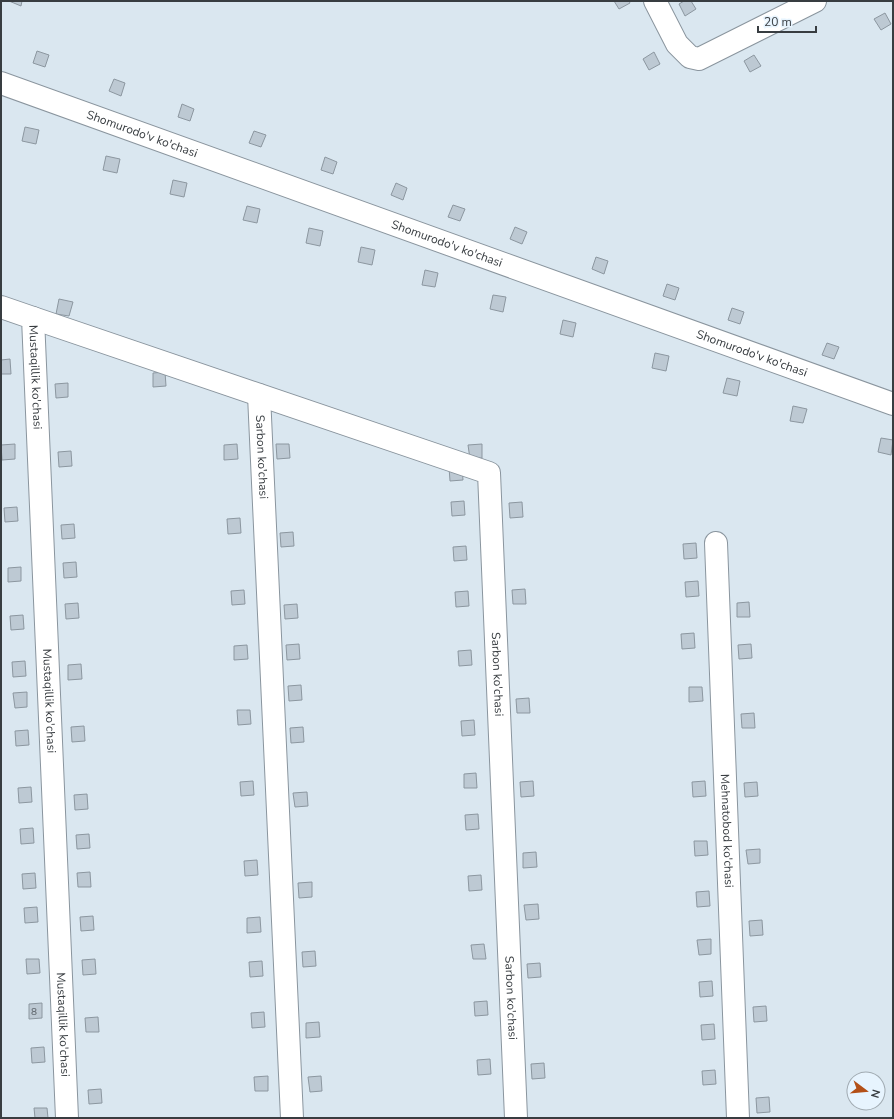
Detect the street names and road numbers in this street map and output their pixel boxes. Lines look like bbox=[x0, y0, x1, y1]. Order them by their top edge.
street label: Shomurodo'v ko'chasi bbox=[84, 106, 200, 161]
street label: Shomurodo'v ko'chasi bbox=[389, 216, 505, 271]
street label: Mustaqillik ko'chasi bbox=[25, 324, 46, 430]
street label: Shomurodo'v ko'chasi bbox=[694, 326, 810, 381]
street label: Sarbon ko'chasi bbox=[252, 415, 272, 499]
street label: Sarbon ko'chasi bbox=[488, 632, 507, 717]
street label: Mustaqillik ko'chasi bbox=[39, 648, 59, 753]
street label: Mehnatobod ko'chasi bbox=[717, 774, 737, 888]
street label: Sarbon ko'chasi bbox=[501, 956, 521, 1040]
street label: Mustaqillik ko'chasi bbox=[53, 972, 73, 1077]

